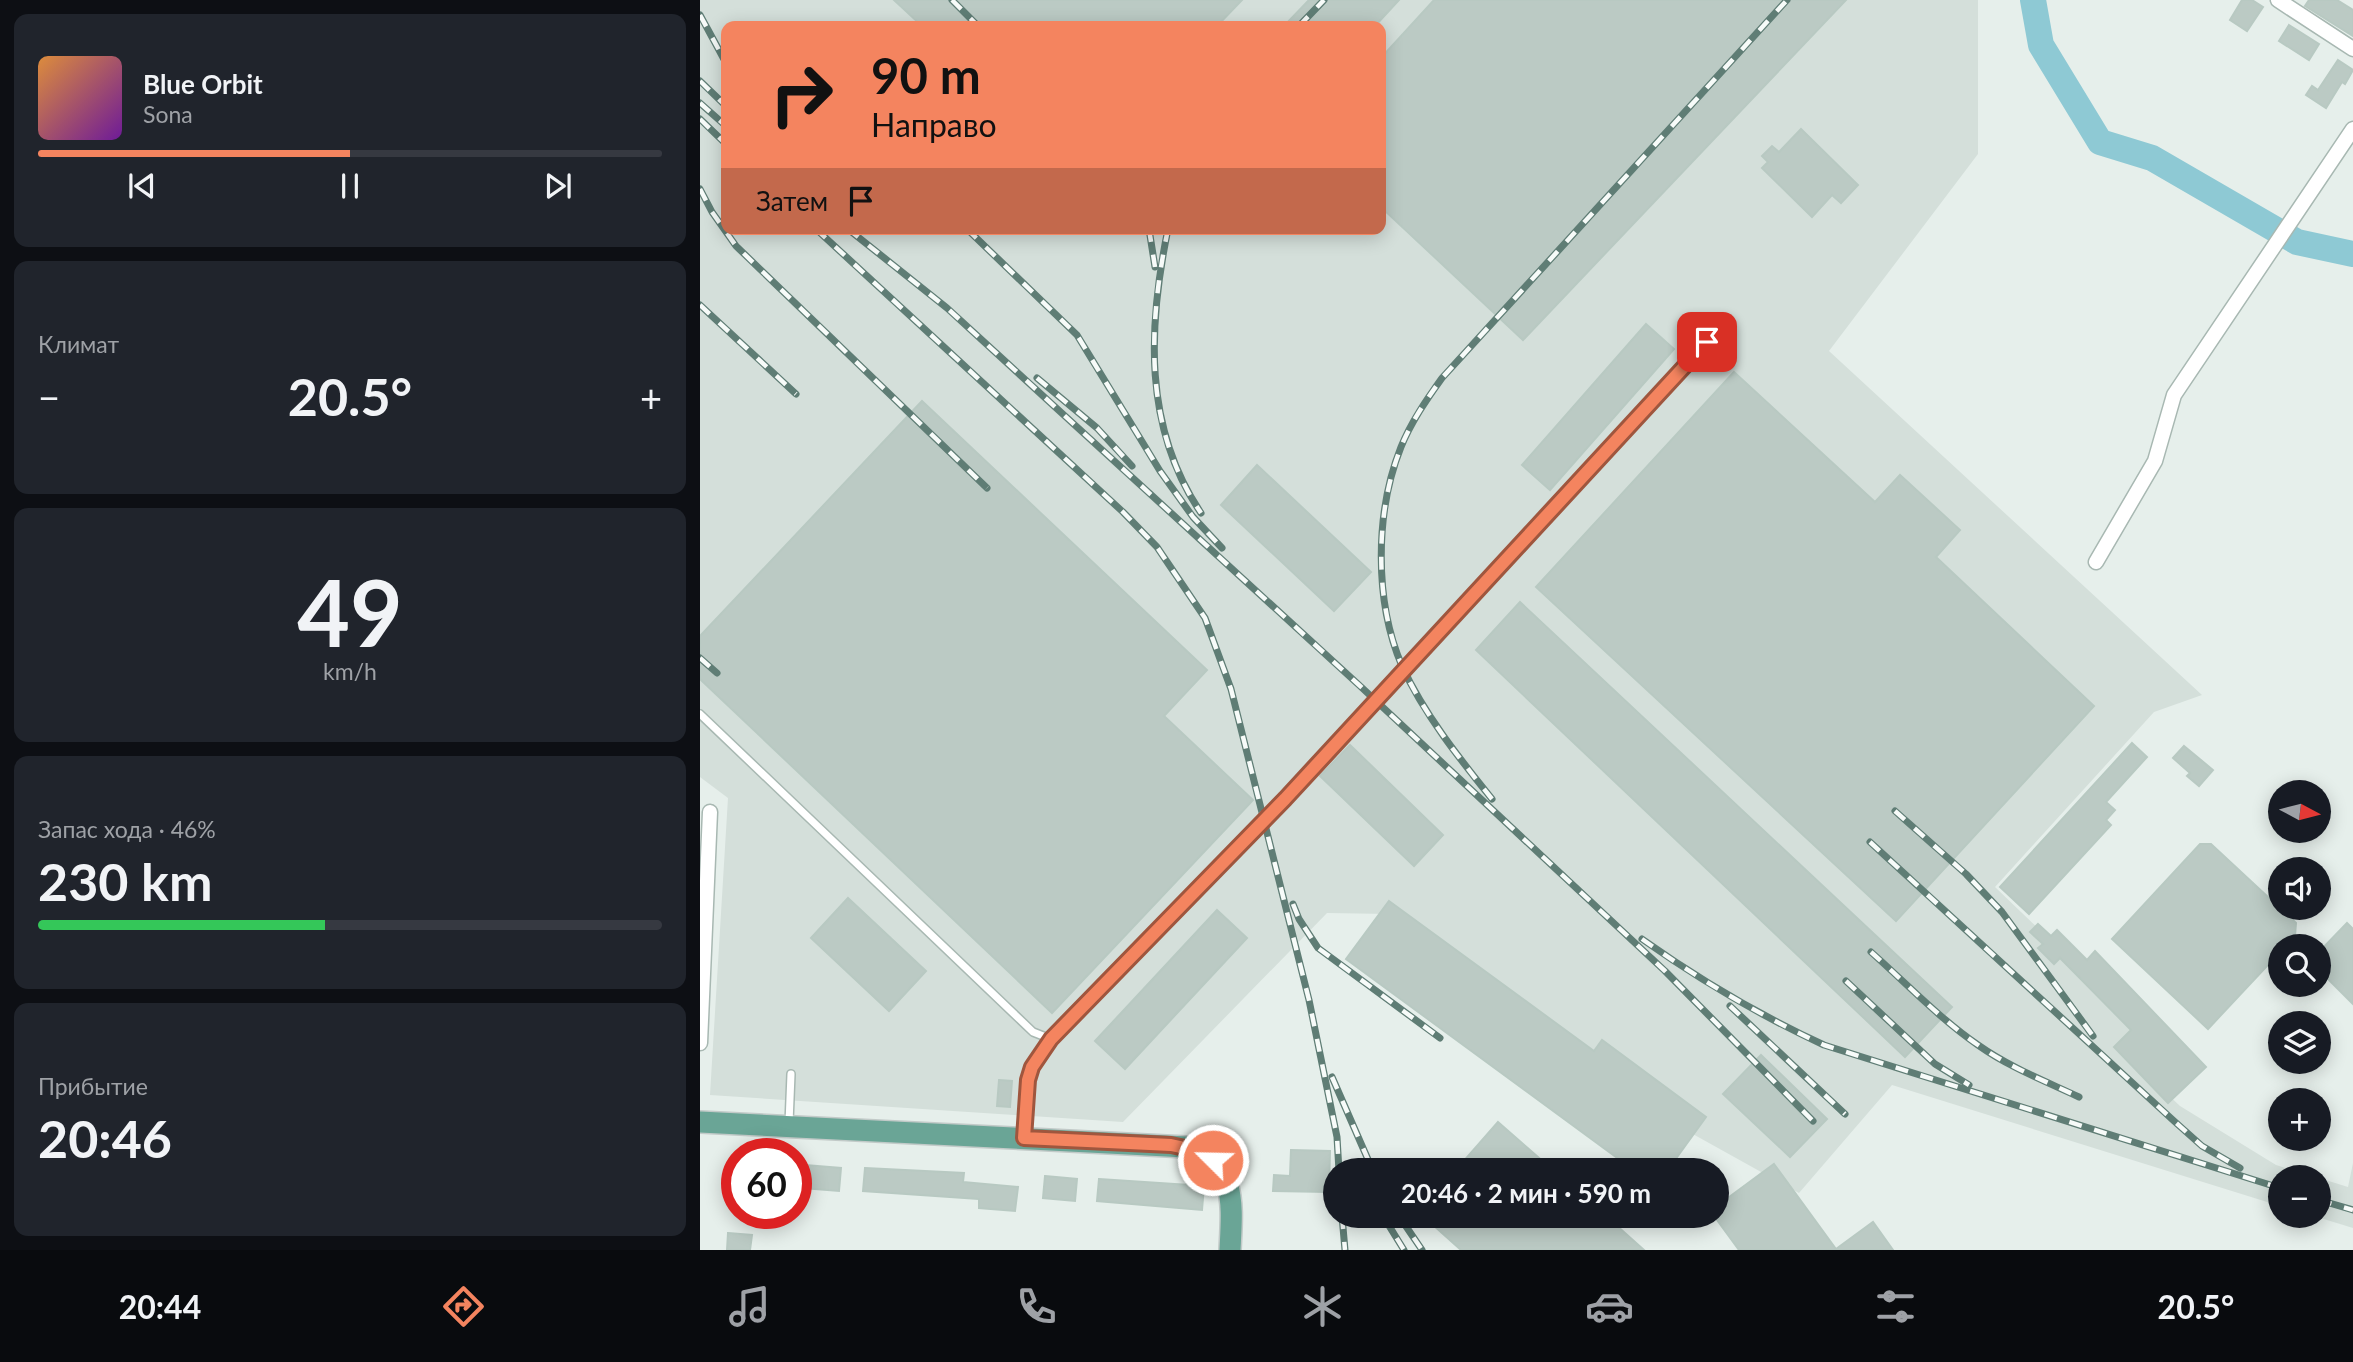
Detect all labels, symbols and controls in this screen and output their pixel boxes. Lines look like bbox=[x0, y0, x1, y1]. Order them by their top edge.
text: 90 m bbox=[871, 46, 981, 104]
icon: right bbox=[756, 49, 847, 140]
text: Blue Orbit bbox=[143, 68, 263, 100]
text: Sona bbox=[143, 100, 193, 128]
text: Направо bbox=[871, 105, 997, 144]
icon: previous bbox=[123, 167, 161, 205]
icon: pause bbox=[331, 167, 369, 205]
icon: next bbox=[539, 167, 577, 205]
icon: arrive bbox=[842, 182, 880, 220]
text: Затем bbox=[756, 185, 828, 217]
pin bbox=[1677, 312, 1737, 372]
icon: arrive bbox=[1688, 323, 1726, 361]
text: Климат bbox=[38, 330, 119, 358]
text: 20.5° bbox=[288, 365, 412, 427]
text: − bbox=[38, 374, 60, 420]
text: + bbox=[640, 374, 662, 420]
text: 49 bbox=[297, 557, 403, 666]
text: km/h bbox=[323, 657, 377, 685]
north arrow bbox=[2268, 780, 2331, 844]
map controls bbox=[2268, 780, 2331, 1228]
text: Запас хода · 46% bbox=[38, 815, 216, 843]
text: 230 km bbox=[38, 850, 212, 912]
button: sound bbox=[2268, 857, 2331, 920]
button: search bbox=[2268, 934, 2331, 997]
button: layers bbox=[2268, 1011, 2331, 1074]
text: Прибытие bbox=[38, 1072, 148, 1100]
button: + bbox=[2268, 1088, 2331, 1151]
text: 20:46 bbox=[38, 1107, 172, 1169]
position arrow bbox=[1176, 1123, 1250, 1197]
speed limit sign: 60 bbox=[721, 1138, 812, 1229]
button: − bbox=[2268, 1165, 2331, 1228]
text: 20:46 · 2 мин · 590 m bbox=[1401, 1177, 1651, 1209]
icon: directions bbox=[439, 1282, 488, 1331]
icon: music bbox=[725, 1282, 774, 1331]
icon: phone bbox=[1012, 1282, 1061, 1331]
icon: climate bbox=[1298, 1282, 1347, 1331]
icon: car bbox=[1585, 1282, 1634, 1331]
icon: filters bbox=[1871, 1282, 1920, 1331]
text: 20:44 bbox=[119, 1287, 201, 1326]
text: 20.5° bbox=[2158, 1287, 2234, 1326]

